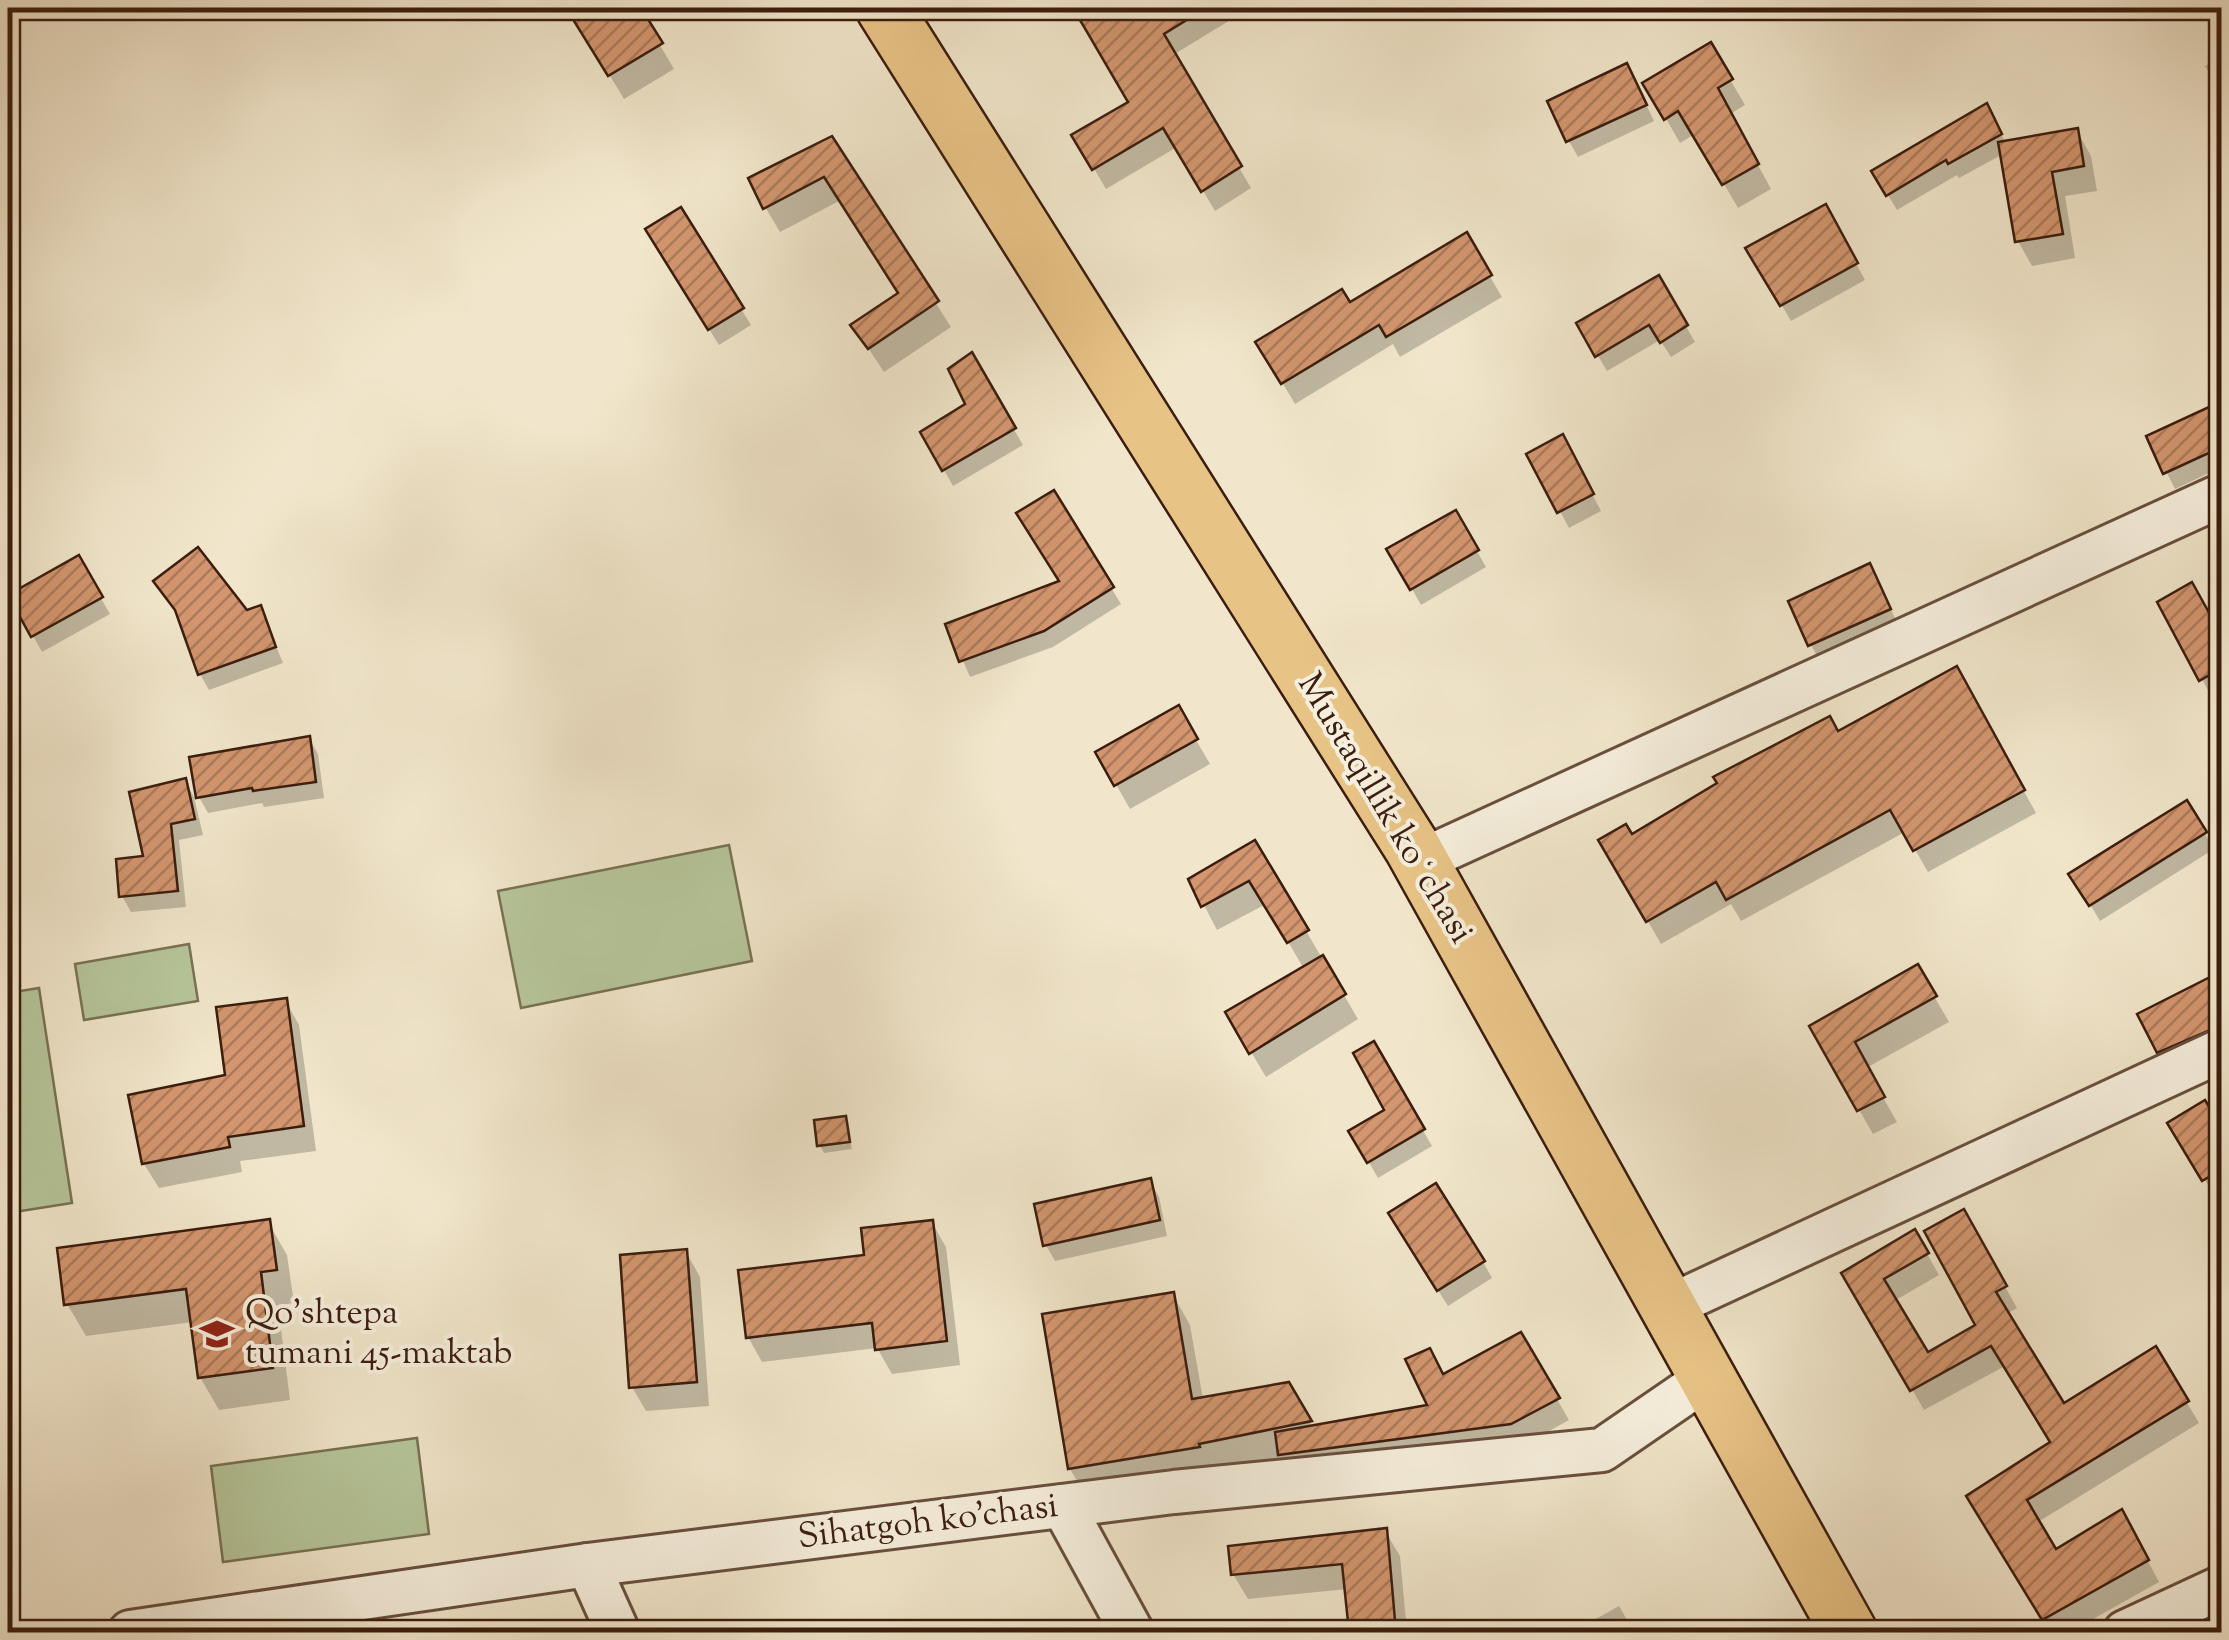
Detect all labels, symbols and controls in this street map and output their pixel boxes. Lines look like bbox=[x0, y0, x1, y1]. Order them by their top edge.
street label: Mustaqillik koʻchasi bbox=[1283, 664, 1485, 954]
place label: Qo'shtepa tumani 45-maktab bbox=[245, 1289, 513, 1380]
school or university icon: Qo'shtepa tumani 45-maktab bbox=[198, 1315, 236, 1353]
street label: Sihatgoh ko'chasi bbox=[795, 1482, 1061, 1564]

